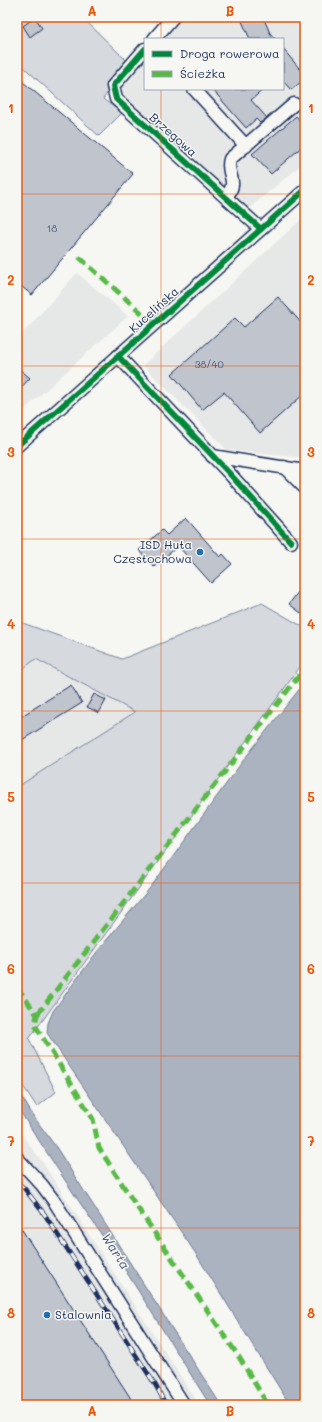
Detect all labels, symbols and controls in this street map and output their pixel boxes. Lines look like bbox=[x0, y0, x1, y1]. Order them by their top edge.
text: A bbox=[87, 2, 97, 19]
text: B bbox=[226, 2, 235, 19]
legend bbox=[144, 38, 284, 90]
text: Droga rowerowa bbox=[180, 45, 279, 61]
text: Ścieżka bbox=[180, 65, 225, 81]
text: 1 bbox=[8, 99, 14, 116]
text: 1 bbox=[308, 99, 314, 116]
street label: Brzegowa bbox=[147, 109, 201, 160]
house number: 18 bbox=[47, 221, 57, 235]
text: 2 bbox=[7, 271, 15, 288]
text: 2 bbox=[307, 271, 315, 288]
street label: Kucelińska bbox=[125, 283, 181, 336]
house number: 38/40 bbox=[194, 357, 224, 371]
text: 3 bbox=[7, 443, 15, 460]
text: 3 bbox=[307, 443, 315, 460]
place label: ISD Huta Częstochowa bbox=[113, 536, 192, 566]
marker: ISD Huta Częstochowa bbox=[195, 547, 205, 557]
text: 4 bbox=[7, 615, 15, 632]
text: 4 bbox=[307, 615, 315, 632]
text: 5 bbox=[7, 788, 15, 805]
text: 5 bbox=[307, 788, 315, 805]
text: 6 bbox=[7, 960, 15, 977]
text: 6 bbox=[307, 960, 315, 977]
text: 7 bbox=[7, 1132, 15, 1149]
text: 7 bbox=[307, 1132, 315, 1149]
water label: Warta bbox=[98, 1229, 134, 1272]
text: 8 bbox=[7, 1304, 15, 1321]
text: 8 bbox=[307, 1304, 315, 1321]
place label: Stalownia bbox=[55, 1306, 112, 1322]
marker: Stalownia bbox=[42, 1310, 52, 1320]
text: A bbox=[87, 1402, 97, 1419]
text: B bbox=[226, 1402, 235, 1419]

